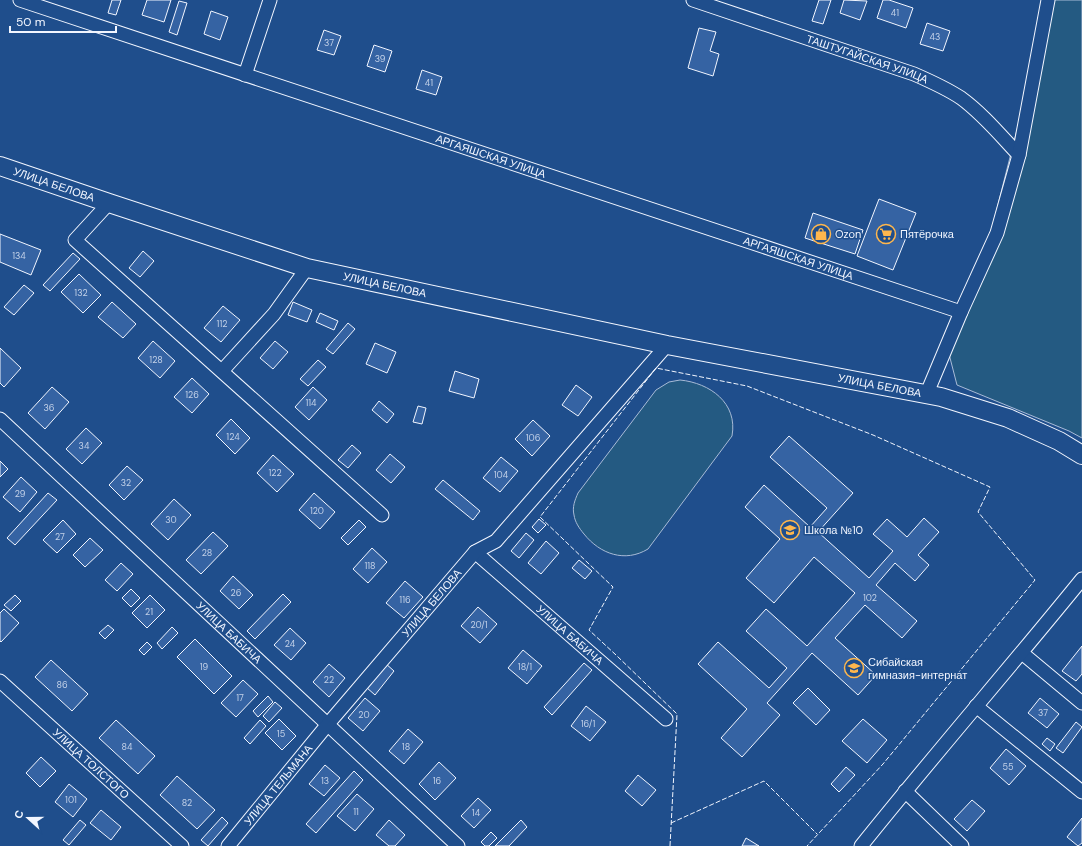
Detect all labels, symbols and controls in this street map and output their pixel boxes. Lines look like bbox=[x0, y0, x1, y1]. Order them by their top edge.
house number: 41 bbox=[891, 7, 899, 19]
scale bar bbox=[10, 8, 116, 34]
text: 50 m bbox=[16, 14, 45, 30]
street label: ТАШТУГАЙСКАЯ УЛИЦА bbox=[805, 31, 931, 87]
house number: 43 bbox=[930, 31, 940, 43]
house number: 37 bbox=[324, 37, 334, 49]
house number: 39 bbox=[375, 53, 386, 65]
house number: 41 bbox=[425, 77, 433, 89]
street label: АРГАЯШСКАЯ УЛИЦА bbox=[434, 131, 548, 181]
street label: УЛИЦА БЕЛОВА bbox=[12, 164, 97, 205]
shop icon: Ozon bbox=[810, 223, 832, 245]
supermarket icon: Пятёрочка bbox=[875, 223, 897, 245]
place label: Ozon bbox=[835, 227, 861, 241]
place label: Пятёрочка bbox=[900, 227, 955, 241]
street label: АРГАЯШСКАЯ УЛИЦА bbox=[741, 233, 856, 283]
house number: 134 bbox=[12, 250, 26, 262]
street label: УЛИЦА БЕЛОВА bbox=[342, 269, 428, 300]
house number: 132 bbox=[74, 287, 88, 299]
house number: 112 bbox=[217, 318, 227, 330]
house number: 128 bbox=[149, 354, 163, 366]
street label: УЛИЦА БЕЛОВА bbox=[837, 371, 923, 400]
house number: 126 bbox=[185, 389, 199, 401]
house number: 114 bbox=[305, 397, 317, 409]
house number: 36 bbox=[44, 402, 55, 414]
house number: 124 bbox=[226, 431, 240, 443]
house number: 106 bbox=[526, 432, 541, 444]
house number: 34 bbox=[79, 440, 90, 452]
house number: 122 bbox=[268, 467, 282, 479]
house number: 104 bbox=[494, 469, 509, 481]
house number: 32 bbox=[121, 477, 131, 489]
house number: 29 bbox=[15, 488, 26, 500]
house number: 120 bbox=[310, 505, 324, 517]
house number: 30 bbox=[165, 514, 177, 526]
school or university icon: Школа №10 bbox=[779, 519, 801, 541]
place label: Школа №10 bbox=[804, 523, 863, 537]
house number: 27 bbox=[55, 531, 65, 543]
house number: 28 bbox=[202, 547, 212, 559]
house number: 118 bbox=[364, 560, 376, 572]
street label: УЛИЦА БЕЛОВА bbox=[399, 566, 465, 640]
house number: 26 bbox=[231, 587, 242, 599]
house number: 102 bbox=[863, 592, 877, 604]
house number: 116 bbox=[399, 594, 411, 606]
street label: УЛИЦА БАБИЧА bbox=[193, 599, 265, 667]
street label: УЛИЦА БАБИЧА bbox=[534, 602, 607, 668]
house number: 21 bbox=[145, 606, 153, 618]
house number: 20/1 bbox=[470, 619, 488, 631]
house number: 24 bbox=[285, 638, 296, 650]
place label: Сибайская гимназия-интернат bbox=[868, 655, 967, 682]
school or university icon: Сибайская гимназия-интернат bbox=[843, 657, 865, 679]
house number: 19 bbox=[200, 661, 209, 673]
house number: 18/1 bbox=[518, 661, 532, 673]
house number: 22 bbox=[324, 674, 334, 686]
house number: 86 bbox=[56, 679, 68, 691]
house number: 17 bbox=[236, 692, 244, 704]
house number: 37 bbox=[1038, 707, 1048, 719]
house number: 20 bbox=[358, 709, 370, 721]
house number: 16/1 bbox=[581, 718, 595, 730]
street label: УЛИЦА ТОЛСТОГО bbox=[50, 725, 133, 802]
house number: 15 bbox=[277, 728, 285, 740]
house number: 84 bbox=[122, 741, 133, 753]
street label: УЛИЦА ТЕЛЬМАНА bbox=[241, 741, 316, 828]
house number: 18 bbox=[402, 741, 410, 753]
house number: 55 bbox=[1003, 761, 1013, 773]
house number: 13 bbox=[321, 775, 329, 787]
house number: 16 bbox=[433, 775, 442, 787]
house number: 101 bbox=[65, 794, 77, 806]
house number: 82 bbox=[182, 797, 192, 809]
north arrow bbox=[8, 798, 48, 838]
house number: 11 bbox=[353, 806, 359, 818]
house number: 14 bbox=[472, 807, 481, 819]
text: С bbox=[11, 808, 27, 821]

